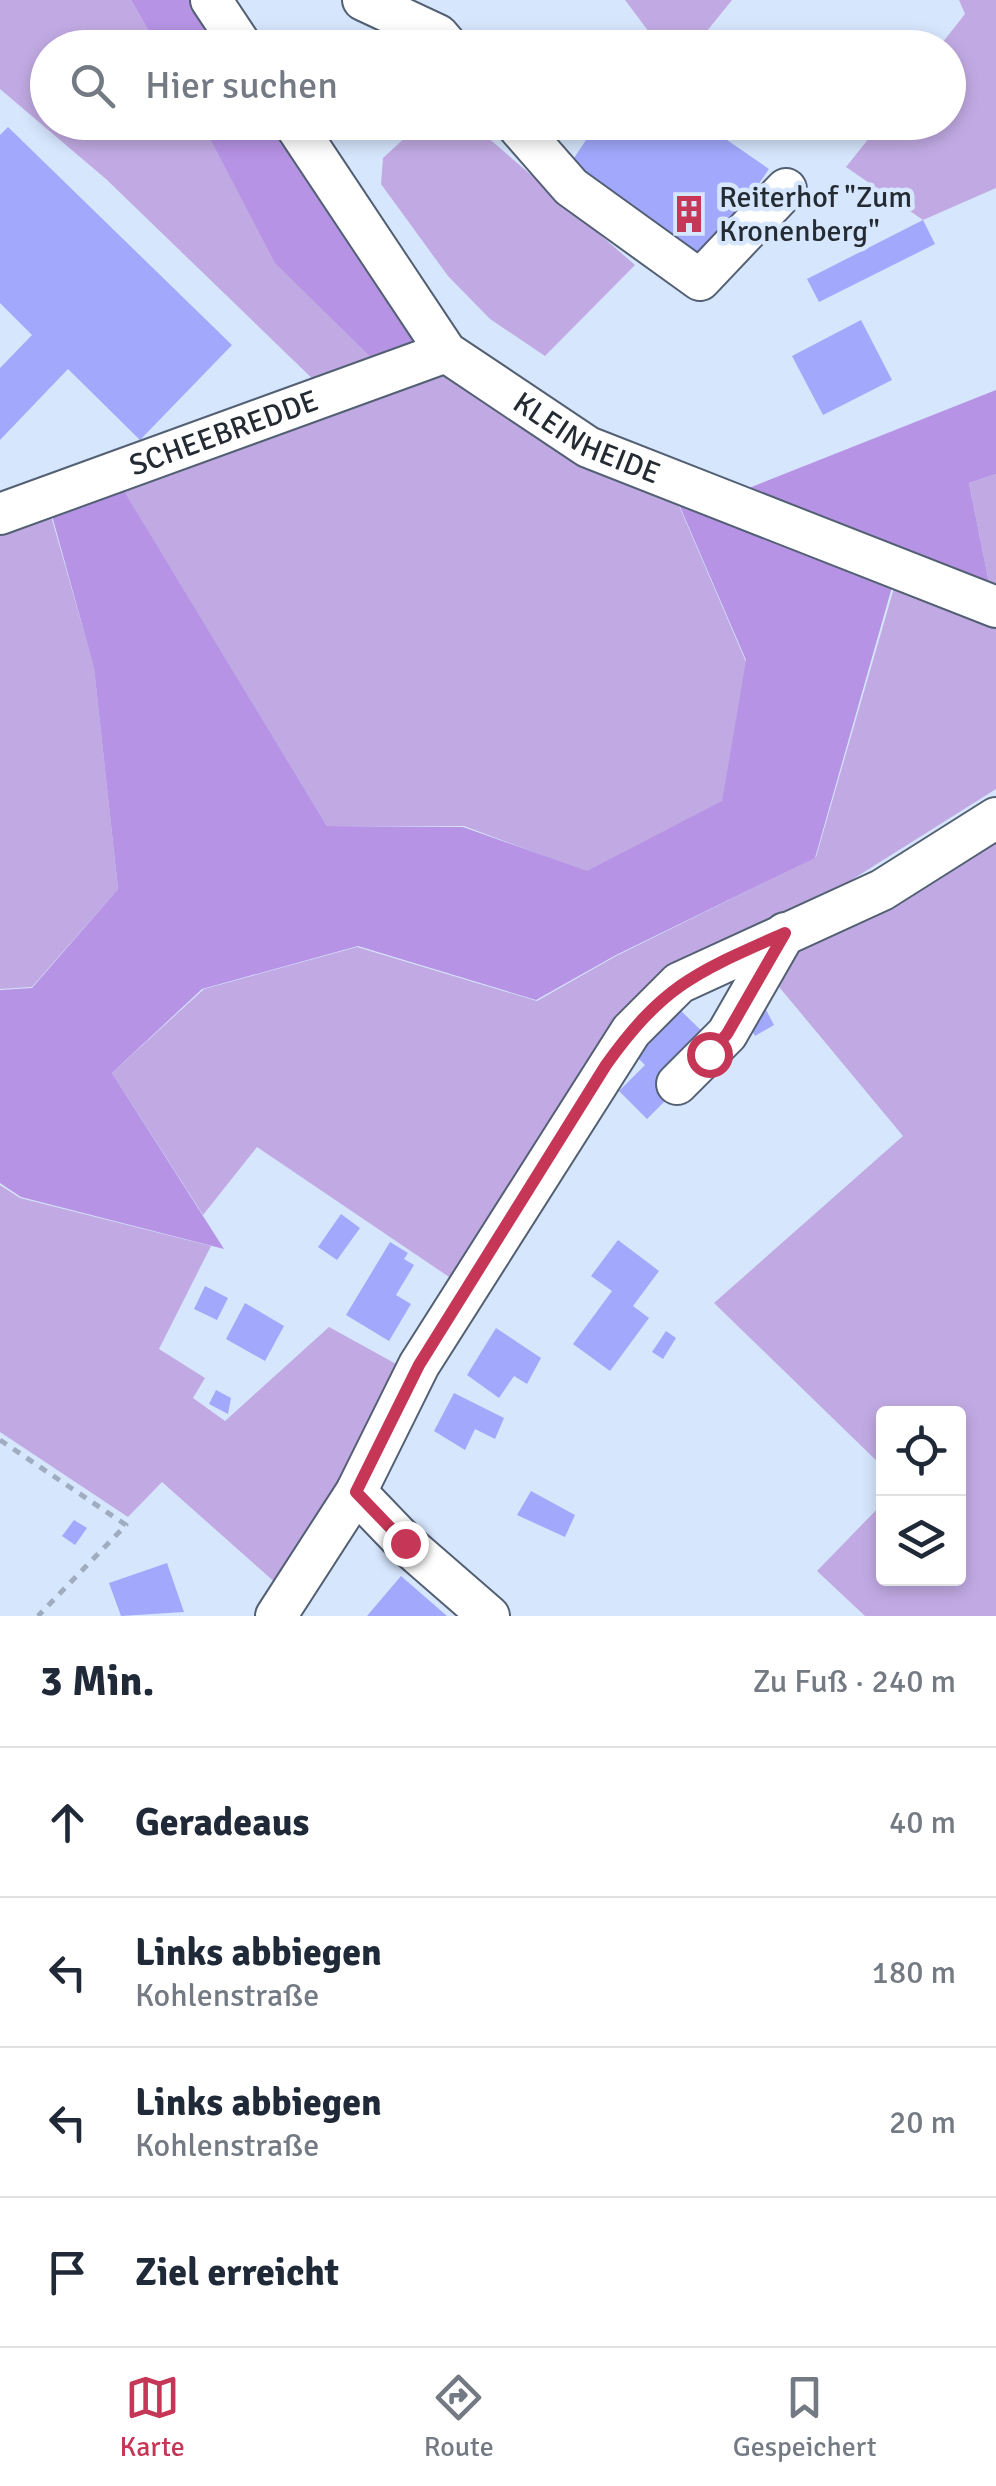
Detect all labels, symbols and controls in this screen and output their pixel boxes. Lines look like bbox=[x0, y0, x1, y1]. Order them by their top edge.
search box bbox=[30, 30, 966, 140]
icon: search bbox=[65, 58, 120, 113]
text: Hier suchen bbox=[145, 62, 338, 109]
place label: Reiterhof "Zum Kronenberg" bbox=[719, 179, 912, 250]
building icon: Reiterhof "Zum Kronenberg" bbox=[668, 193, 710, 235]
street label: SCHEEBREDDE bbox=[125, 382, 323, 484]
street label: KLEINHEIDE bbox=[506, 384, 665, 492]
route start bbox=[687, 1032, 733, 1078]
map controls bbox=[876, 1406, 966, 1586]
button: locate bbox=[876, 1406, 966, 1496]
button: layers bbox=[876, 1496, 966, 1586]
route end bbox=[383, 1521, 429, 1567]
text: 3 Min. bbox=[40, 1656, 154, 1707]
text: Zu Fuß · 240 m bbox=[753, 1662, 956, 1701]
icon: ahead bbox=[40, 1795, 95, 1850]
text: Geradeaus bbox=[135, 1799, 309, 1846]
text: 40 m bbox=[889, 1803, 956, 1842]
text: Links abbiegen bbox=[135, 1929, 382, 1976]
icon: left bbox=[40, 1945, 95, 2000]
text: 180 m bbox=[872, 1953, 956, 1992]
text: Kohlenstraße bbox=[135, 1976, 319, 2015]
text: Links abbiegen bbox=[135, 2079, 382, 2126]
icon: left bbox=[40, 2095, 95, 2150]
text: 20 m bbox=[889, 2103, 956, 2142]
text: Kohlenstraße bbox=[135, 2126, 319, 2165]
icon: arrive bbox=[40, 2245, 95, 2300]
text: Ziel erreicht bbox=[135, 2249, 339, 2296]
tab: Karte bbox=[119, 2370, 185, 2464]
tab: Route bbox=[424, 2370, 494, 2464]
tab: Gespeichert bbox=[733, 2370, 877, 2464]

